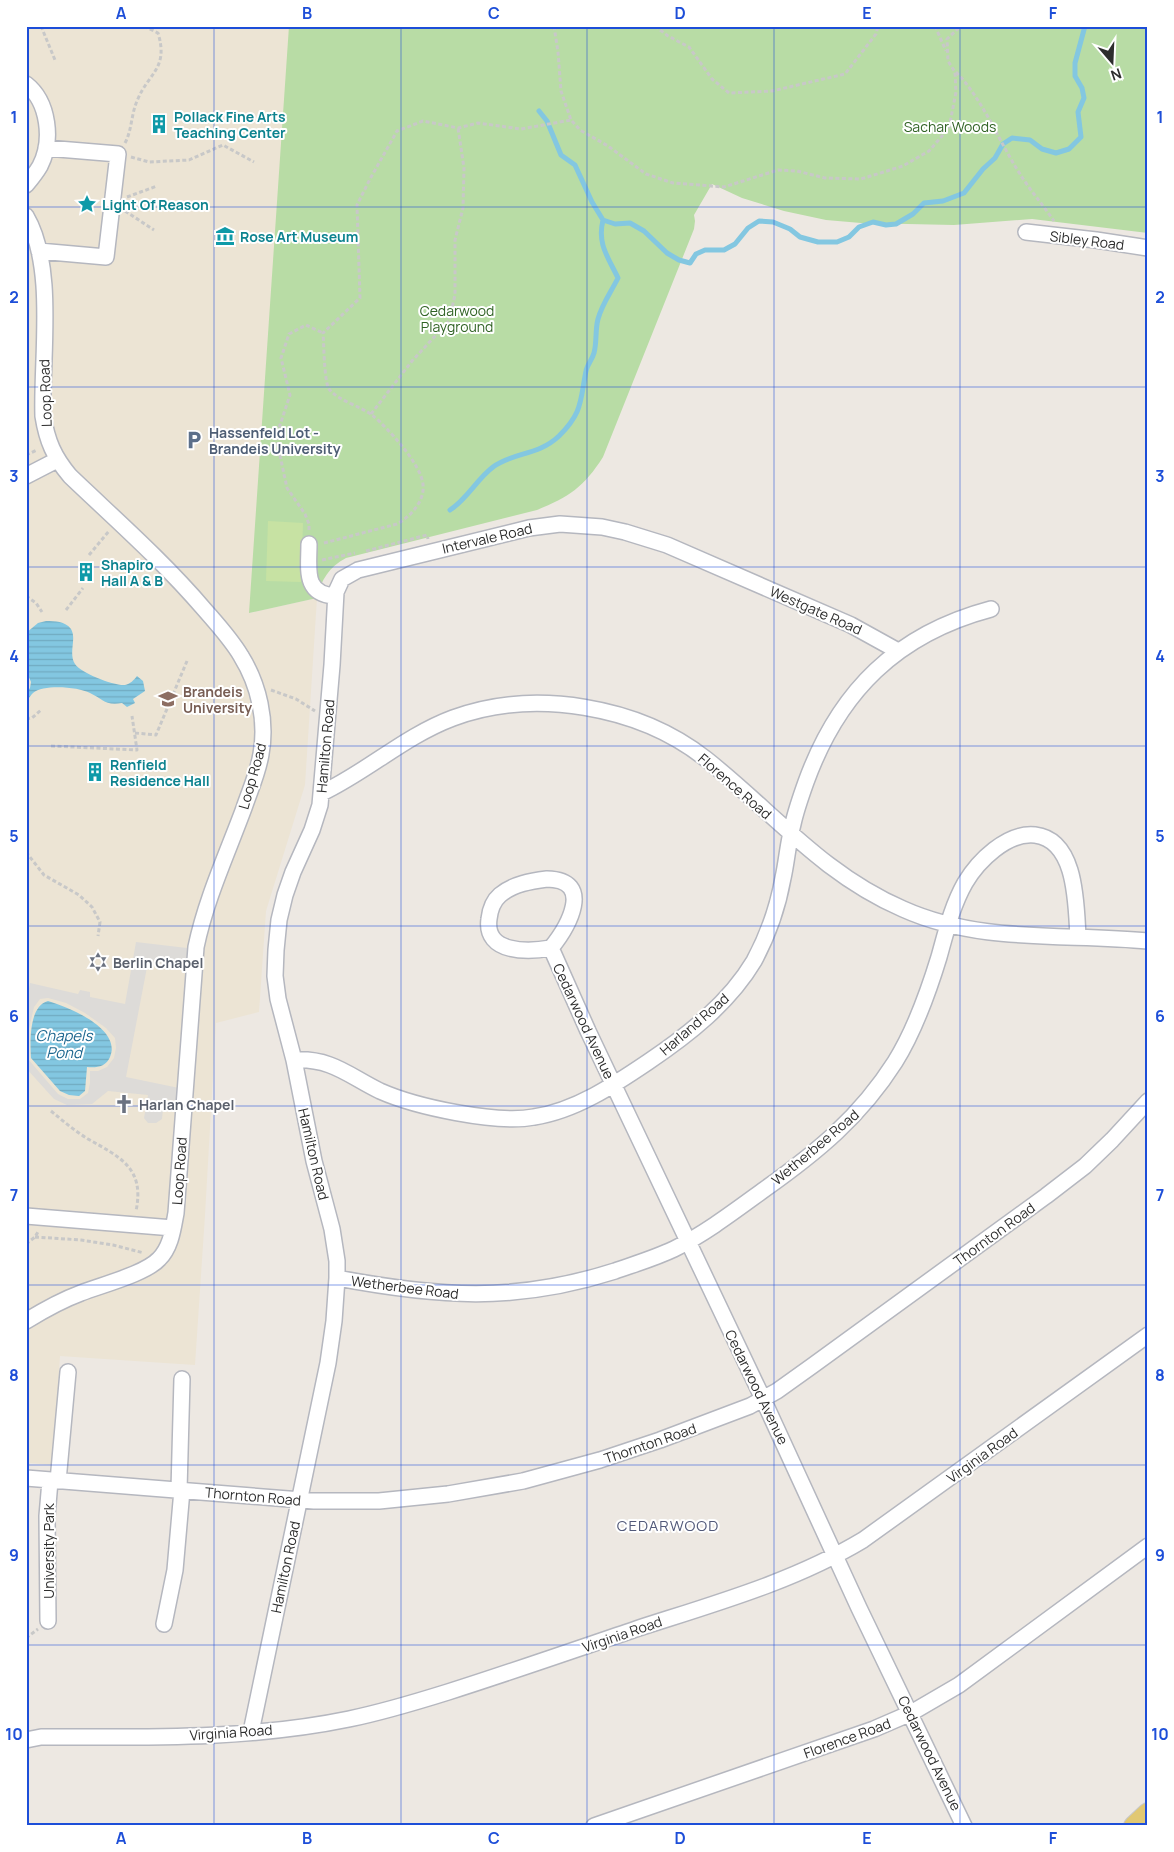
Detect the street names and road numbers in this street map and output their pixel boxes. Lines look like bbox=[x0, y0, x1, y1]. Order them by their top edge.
street label: Sibley Road bbox=[1049, 226, 1125, 254]
street label: Loop Road bbox=[34, 359, 56, 427]
street label: Intervale Road bbox=[440, 518, 534, 558]
street label: Westgate Road bbox=[767, 581, 865, 639]
street label: Hamilton Road bbox=[311, 699, 339, 793]
street label: Loop Road bbox=[233, 741, 271, 811]
street label: Florence Road bbox=[694, 749, 776, 823]
street label: Cedarwood Avenue bbox=[549, 960, 619, 1082]
street label: Harland Road bbox=[655, 989, 733, 1059]
street label: Wetherbee Road bbox=[767, 1105, 863, 1189]
street label: Hamilton Road bbox=[294, 1106, 334, 1202]
street label: Loop Road bbox=[167, 1136, 191, 1206]
street label: Thornton Road bbox=[949, 1198, 1039, 1270]
street label: Wetherbee Road bbox=[350, 1271, 460, 1303]
street label: Cedarwood Avenue bbox=[721, 1326, 793, 1448]
street label: Thornton Road bbox=[601, 1418, 699, 1468]
street label: Virginia Road bbox=[943, 1423, 1021, 1487]
street label: Thornton Road bbox=[204, 1482, 302, 1510]
street label: University Park bbox=[39, 1502, 58, 1599]
street label: Hamilton Road bbox=[266, 1519, 304, 1615]
street label: Virginia Road bbox=[580, 1611, 664, 1657]
street label: Cedarwood Avenue bbox=[894, 1692, 966, 1814]
street label: Florence Road bbox=[801, 1713, 893, 1763]
street label: Virginia Road bbox=[189, 1720, 273, 1744]

